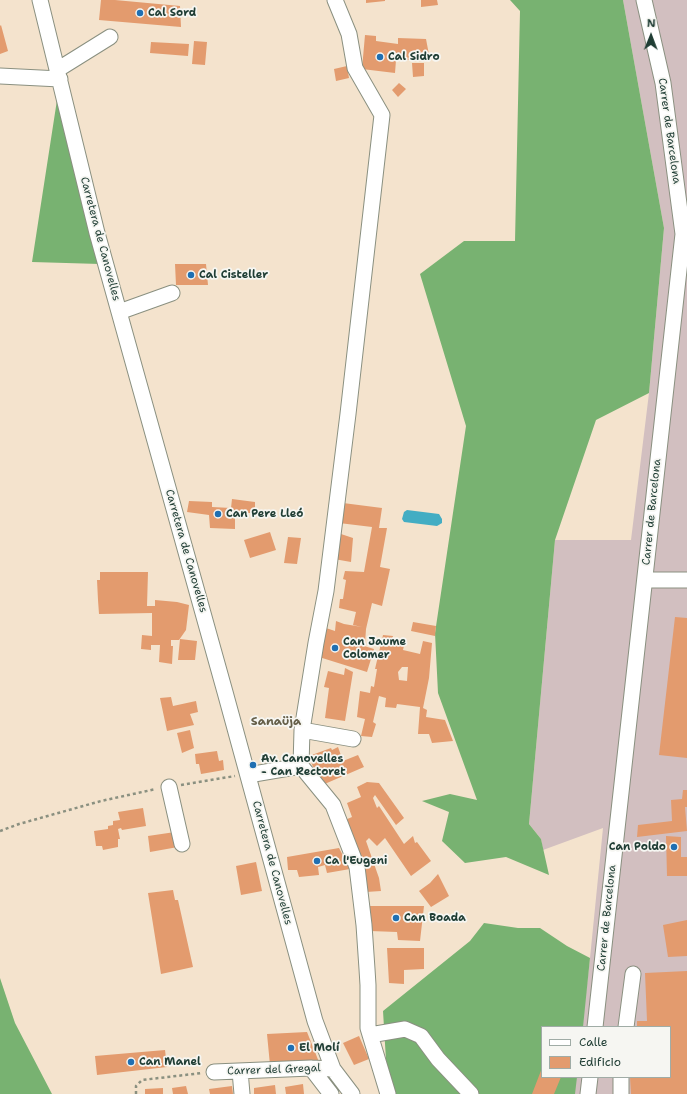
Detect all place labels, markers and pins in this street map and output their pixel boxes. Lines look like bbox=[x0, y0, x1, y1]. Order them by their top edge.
place label: Cal Sord bbox=[148, 6, 196, 20]
marker: Cal Sord bbox=[135, 8, 145, 18]
place label: Cal Sidro bbox=[388, 50, 440, 64]
marker: Cal Sidro bbox=[375, 52, 385, 62]
place label: Cal Cisteller bbox=[199, 268, 268, 282]
marker: Cal Cisteller bbox=[186, 270, 196, 280]
place label: Can Pere Lleó bbox=[226, 507, 303, 521]
marker: Can Pere Lleó bbox=[213, 509, 223, 519]
place label: Can Jaume Colomer bbox=[343, 635, 406, 661]
marker: Can Jaume Colomer bbox=[330, 643, 340, 653]
place label: Av. Canovelles - Can Rectoret bbox=[261, 752, 346, 778]
marker: Av. Canovelles - Can Rectoret bbox=[248, 760, 258, 770]
place label: Can Poldo bbox=[609, 840, 666, 854]
marker: Can Poldo bbox=[669, 842, 679, 852]
place label: Ca l'Eugeni bbox=[325, 854, 387, 868]
marker: Ca l'Eugeni bbox=[312, 856, 322, 866]
place label: Can Boada bbox=[404, 911, 466, 925]
marker: Can Boada bbox=[391, 913, 401, 923]
place label: El Molí bbox=[299, 1041, 339, 1055]
marker: El Molí bbox=[286, 1043, 296, 1053]
place label: Can Manel bbox=[139, 1055, 201, 1069]
marker: Can Manel bbox=[126, 1057, 136, 1067]

